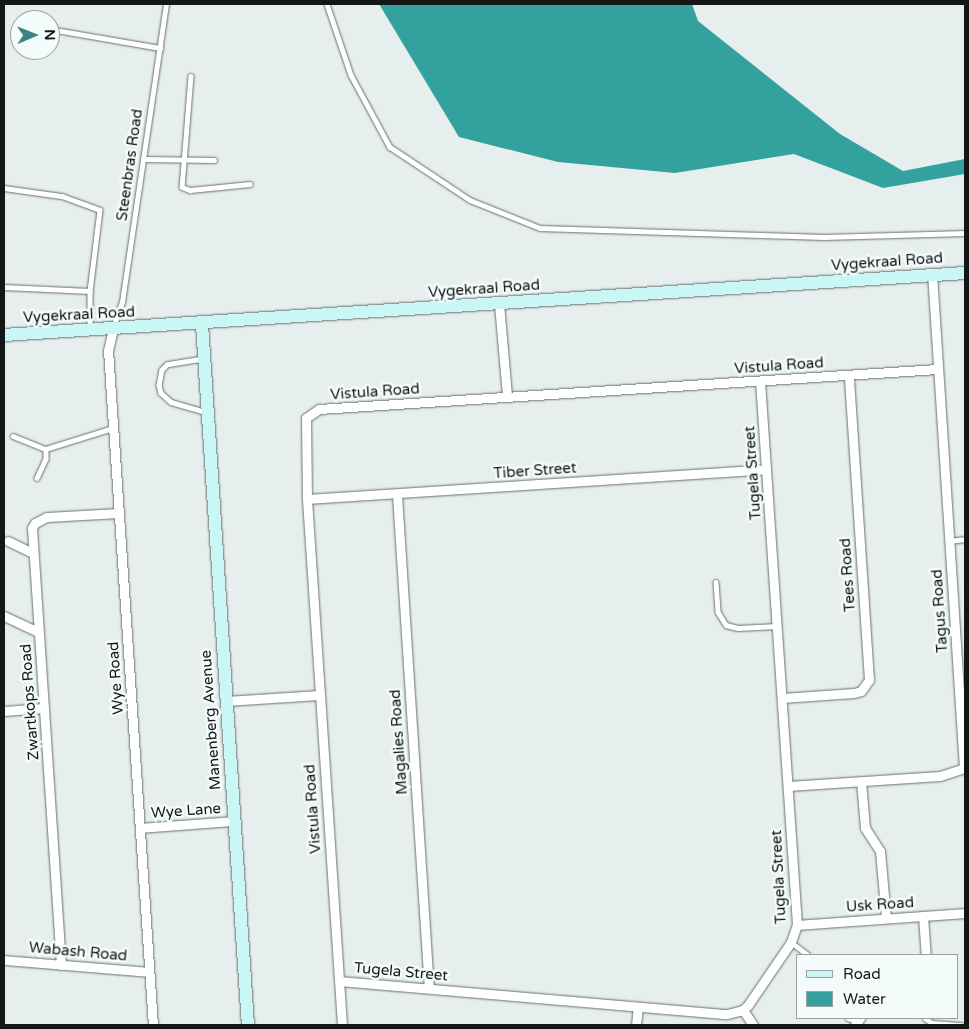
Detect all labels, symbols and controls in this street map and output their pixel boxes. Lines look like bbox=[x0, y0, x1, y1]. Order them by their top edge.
north arrow bbox=[10, 10, 60, 60]
text: N bbox=[41, 29, 58, 41]
street label: Steenbras Road bbox=[113, 108, 147, 222]
street label: Vygekraal Road bbox=[830, 249, 944, 275]
street label: Vygekraal Road bbox=[427, 276, 541, 302]
street label: Vygekraal Road bbox=[23, 303, 135, 327]
street label: Vistula Road bbox=[734, 354, 824, 378]
street label: Vistula Road bbox=[330, 380, 420, 404]
street label: Tugela Street bbox=[741, 425, 765, 521]
street label: Tiber Street bbox=[493, 459, 577, 483]
street label: Tees Road bbox=[836, 537, 860, 613]
street label: Tagus Road bbox=[928, 569, 952, 653]
street label: Wye Road bbox=[104, 641, 128, 715]
street label: Zwartkops Road bbox=[17, 643, 43, 761]
street label: Manenberg Avenue bbox=[197, 649, 225, 791]
street label: Magalies Road bbox=[386, 689, 412, 795]
street label: Vistula Road bbox=[301, 764, 325, 854]
street label: Wye Lane bbox=[150, 800, 222, 822]
street label: Tugela Street bbox=[768, 829, 790, 925]
street label: Usk Road bbox=[845, 894, 915, 916]
street label: Wabash Road bbox=[28, 939, 128, 965]
legend bbox=[796, 954, 959, 1019]
street label: Tugela Street bbox=[353, 959, 449, 985]
text: Road bbox=[843, 965, 881, 983]
text: Water bbox=[843, 990, 886, 1008]

